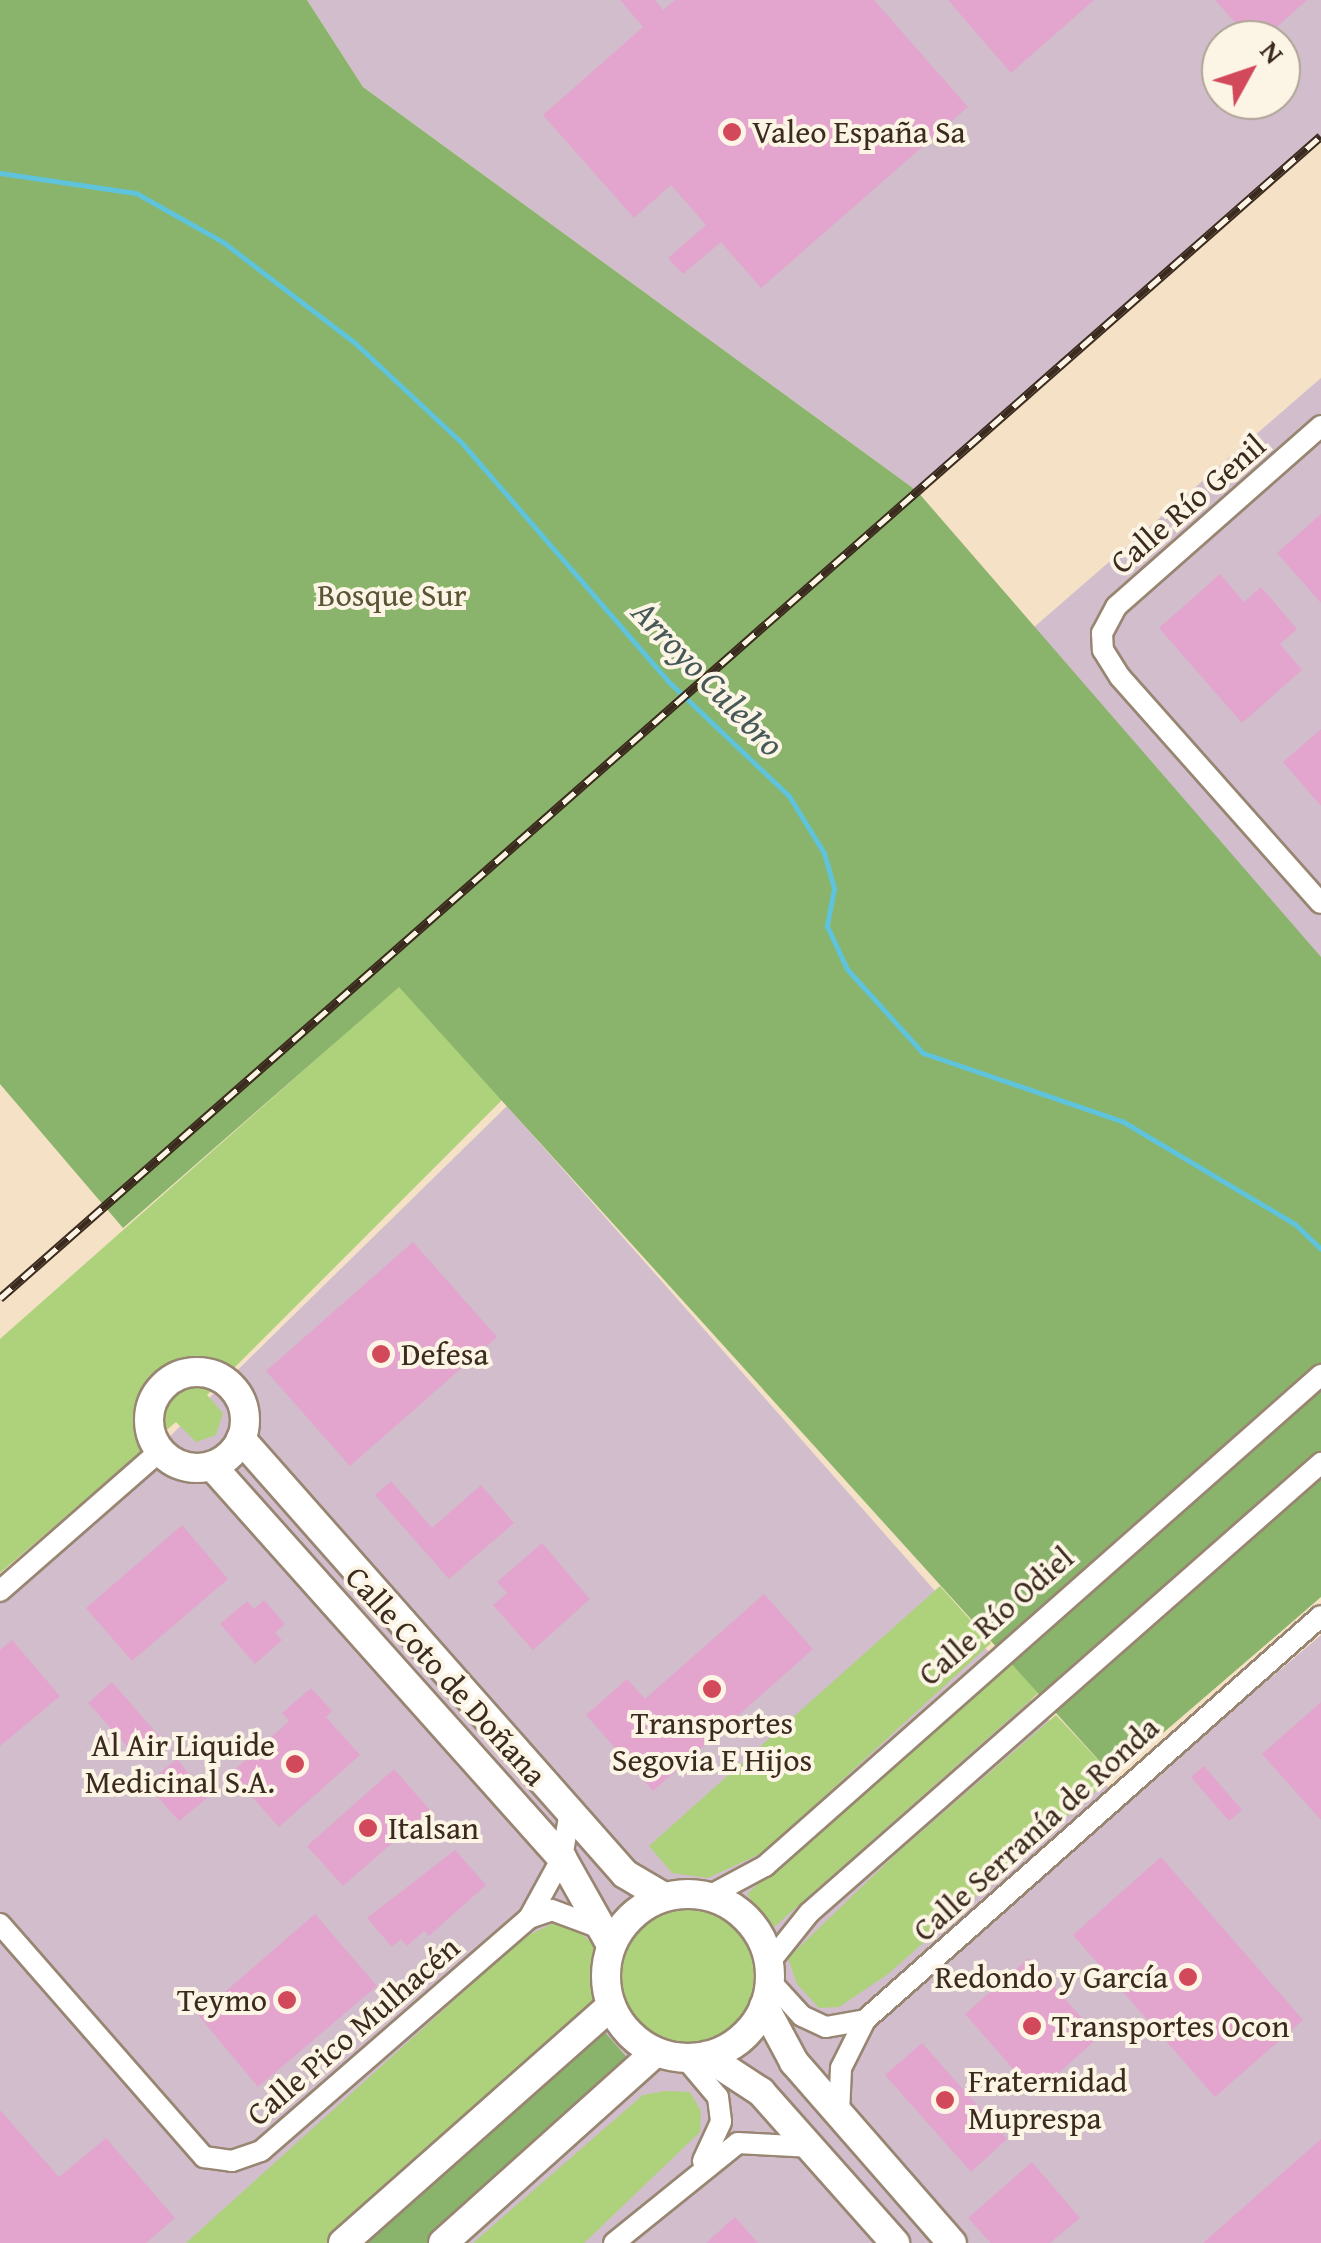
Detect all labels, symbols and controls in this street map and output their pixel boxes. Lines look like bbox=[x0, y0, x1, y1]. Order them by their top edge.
north arrow bbox=[1201, 20, 1301, 120]
text: N bbox=[1251, 31, 1295, 72]
place label: Valeo España Sa bbox=[752, 113, 966, 151]
marker: Valeo España Sa bbox=[721, 121, 743, 143]
street label: Calle Río Genil bbox=[1103, 426, 1273, 582]
park label: Bosque Sur bbox=[317, 576, 467, 614]
water label: Arroyo Culebro bbox=[623, 591, 793, 765]
place label: Defesa bbox=[401, 1335, 489, 1373]
marker: Defesa bbox=[370, 1343, 392, 1365]
street label: Calle Río Odiel bbox=[911, 1538, 1081, 1694]
street label: Calle Coto de Doñana bbox=[337, 1558, 555, 1794]
marker: Transportes Segovia E Hijos bbox=[701, 1678, 723, 1700]
place label: Transportes Segovia E Hijos bbox=[612, 1705, 812, 1780]
street label: Calle Serranía de Ronda bbox=[905, 1708, 1167, 1950]
place label: Al Air Liquide Medicinal S.A. bbox=[85, 1727, 275, 1802]
marker: Al Air Liquide Medicinal S.A. bbox=[284, 1753, 306, 1775]
place label: Italsan bbox=[388, 1809, 479, 1847]
marker: Italsan bbox=[357, 1817, 379, 1839]
street label: Calle Pico Mulhacén bbox=[239, 1928, 467, 2134]
place label: Redondo y García bbox=[935, 1958, 1168, 1996]
marker: Redondo y García bbox=[1177, 1966, 1199, 1988]
place label: Teymo bbox=[177, 1981, 267, 2019]
marker: Teymo bbox=[276, 1989, 298, 2011]
place label: Transportes Ocon bbox=[1052, 2007, 1289, 2045]
marker: Transportes Ocon bbox=[1021, 2015, 1043, 2037]
place label: Fraternidad Muprespa bbox=[968, 2063, 1127, 2138]
marker: Fraternidad Muprespa bbox=[932, 2087, 958, 2113]

